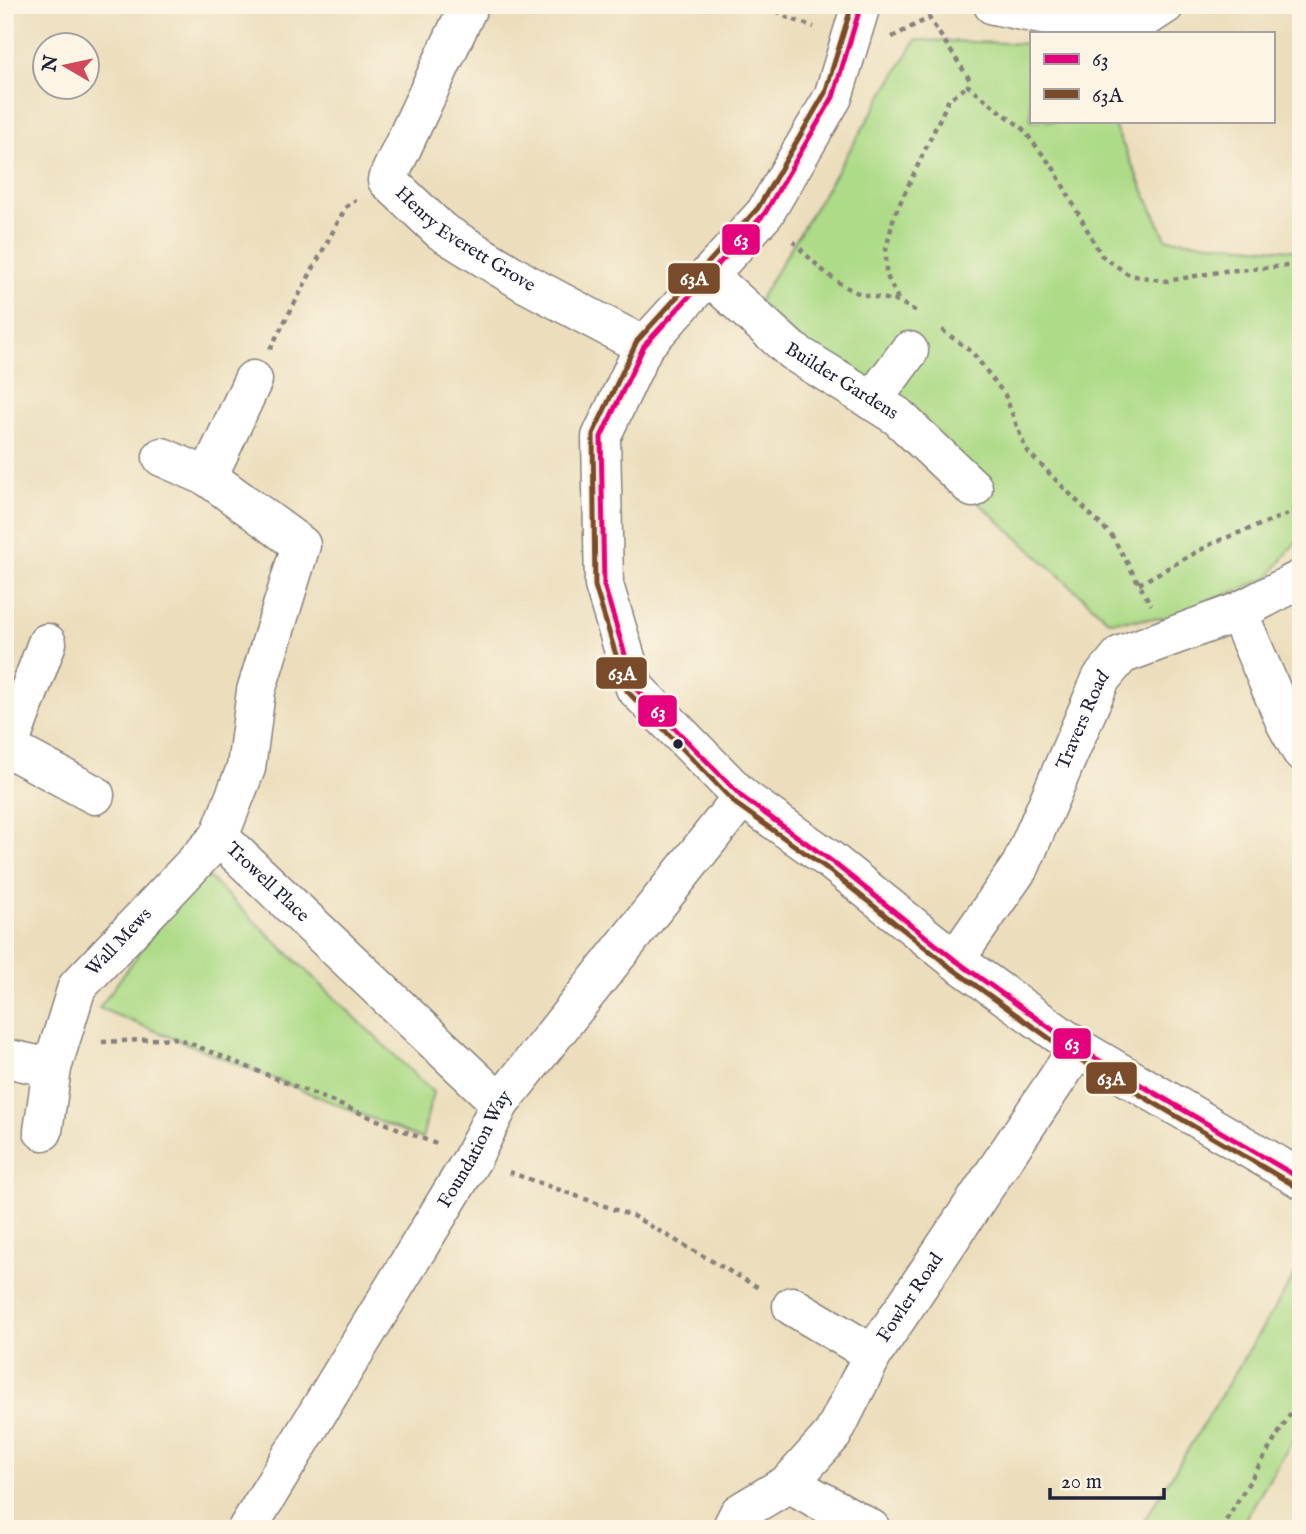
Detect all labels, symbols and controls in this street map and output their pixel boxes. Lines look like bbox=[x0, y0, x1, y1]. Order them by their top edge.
north arrow bbox=[32, 32, 102, 102]
legend bbox=[1030, 32, 1274, 122]
text: 63 bbox=[1092, 47, 1109, 74]
text: N bbox=[38, 53, 64, 75]
text: 63A bbox=[1092, 83, 1124, 110]
street label: Henry Everett Grove bbox=[390, 182, 539, 298]
line badge: 63 bbox=[721, 223, 761, 256]
text: 63 bbox=[733, 229, 749, 253]
line badge: 63A bbox=[667, 262, 721, 295]
text: 63A bbox=[680, 268, 709, 292]
street label: Builder Gardens bbox=[780, 338, 902, 426]
line badge: 63A bbox=[595, 656, 648, 690]
text: 63A bbox=[608, 663, 637, 687]
street label: Travers Road bbox=[1051, 665, 1116, 774]
line badge: 63 bbox=[637, 694, 678, 728]
text: 63 bbox=[650, 701, 666, 725]
unlabelled marker bbox=[671, 737, 685, 751]
street label: Trowell Place bbox=[220, 837, 314, 928]
street label: Wall Mews bbox=[81, 903, 157, 982]
line badge: 63 bbox=[1052, 1027, 1092, 1060]
text: 63 bbox=[1064, 1033, 1080, 1057]
line badge: 63A bbox=[1085, 1061, 1138, 1095]
text: 63A bbox=[1097, 1068, 1126, 1092]
street label: Foundation Way bbox=[433, 1085, 518, 1213]
street label: Fowler Road bbox=[872, 1248, 949, 1347]
scale bar bbox=[1050, 1457, 1164, 1501]
text: 20 m bbox=[1061, 1469, 1102, 1496]

